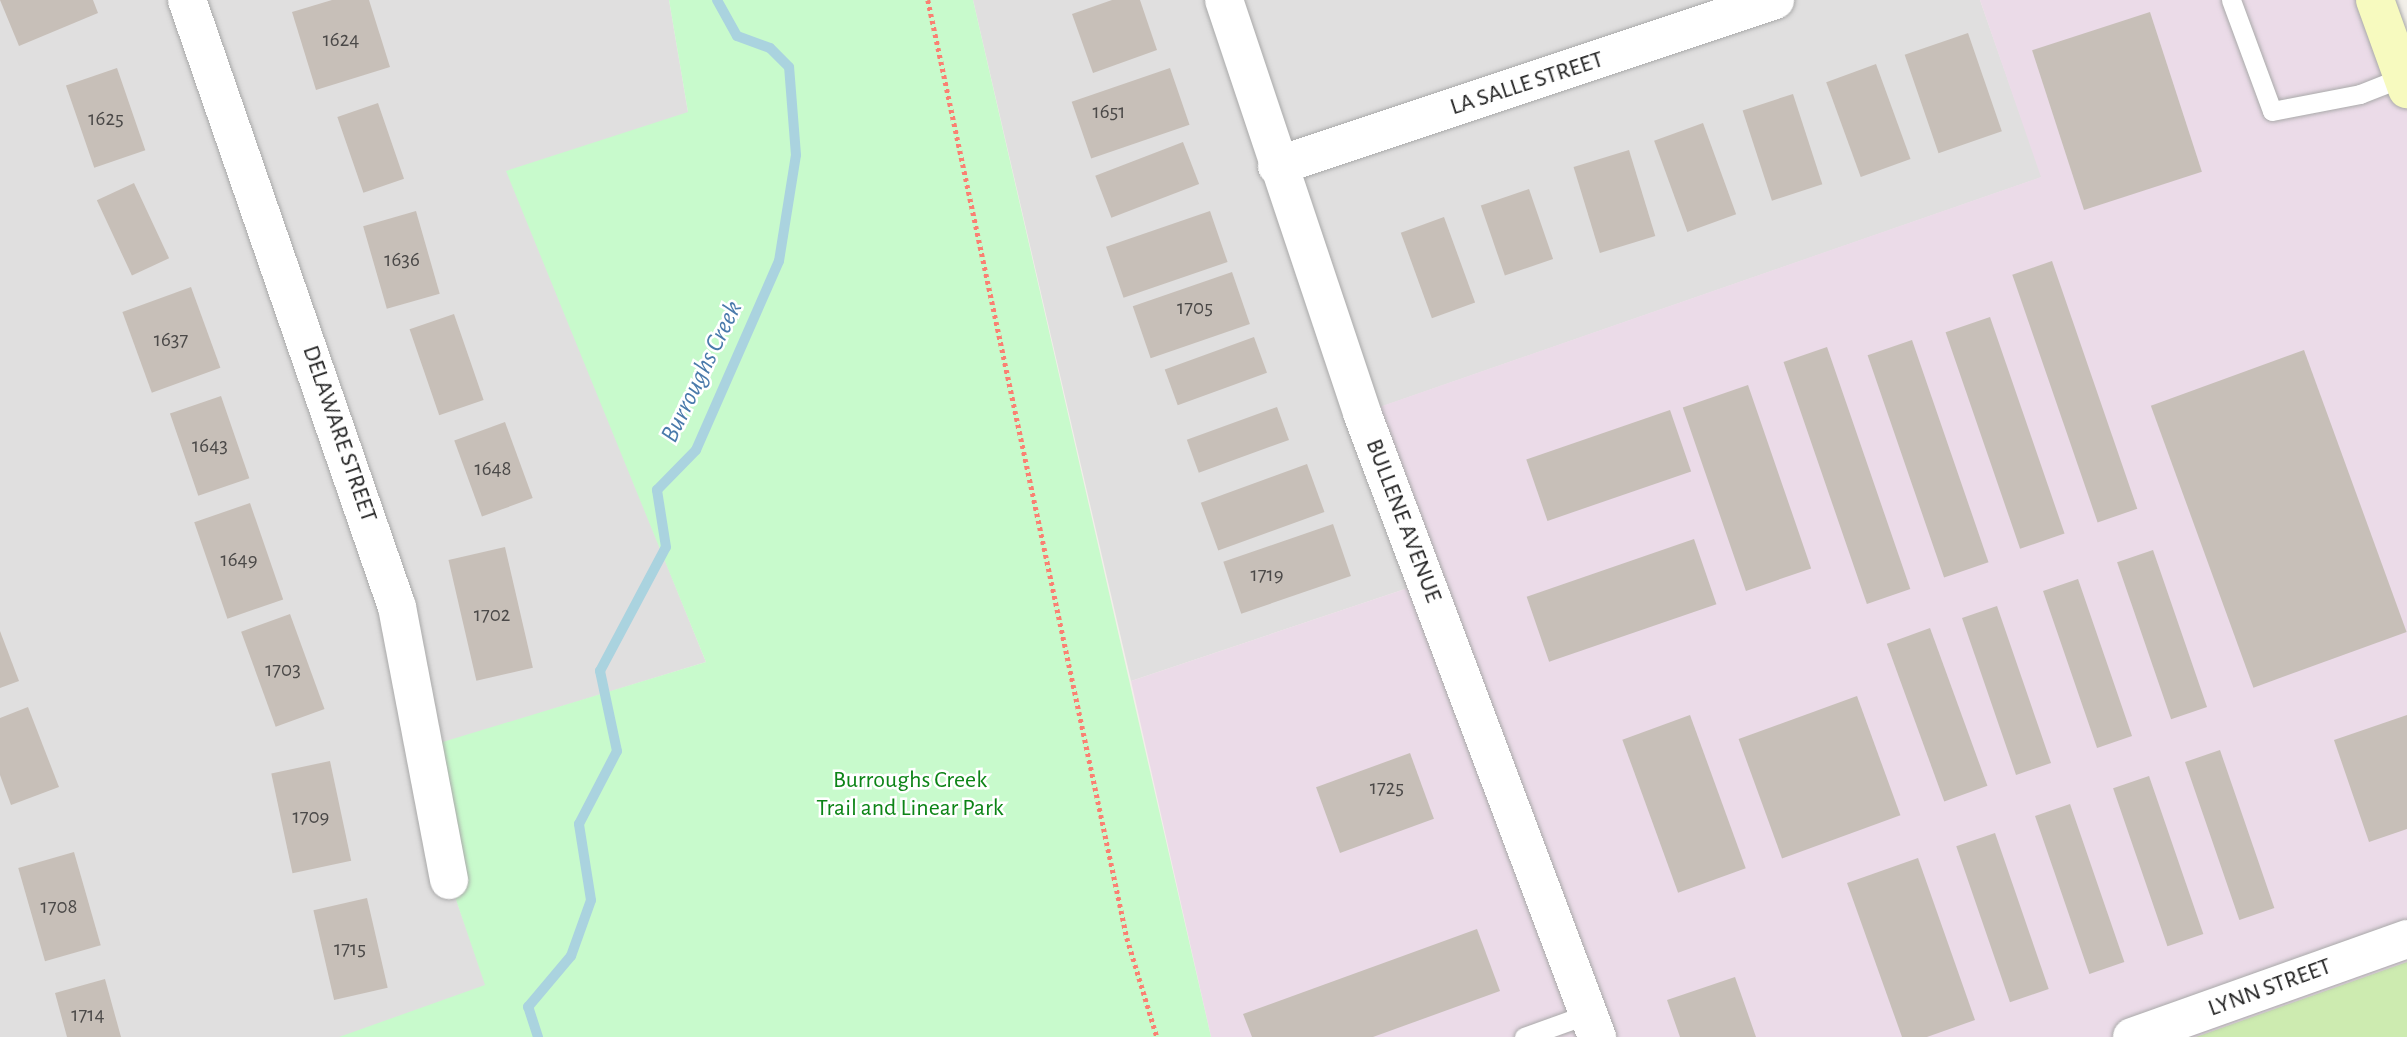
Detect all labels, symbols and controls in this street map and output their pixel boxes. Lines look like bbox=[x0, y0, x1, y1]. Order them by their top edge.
house number: 1624 bbox=[323, 27, 359, 53]
street label: LA SALLE STREET bbox=[1447, 46, 1607, 122]
house number: 1651 bbox=[1092, 99, 1126, 125]
house number: 1625 bbox=[88, 106, 124, 132]
house number: 1636 bbox=[384, 247, 420, 273]
house number: 1705 bbox=[1177, 295, 1213, 321]
water label: Burroughs Creek bbox=[654, 296, 750, 448]
house number: 1637 bbox=[154, 327, 188, 353]
street label: DELAWARE STREET bbox=[295, 342, 383, 526]
house number: 1643 bbox=[192, 433, 228, 459]
street label: BULLENE AVENUE bbox=[1359, 435, 1447, 607]
house number: 1648 bbox=[474, 456, 512, 482]
house number: 1649 bbox=[220, 547, 258, 573]
house number: 1719 bbox=[1250, 562, 1284, 588]
house number: 1702 bbox=[474, 602, 510, 628]
house number: 1703 bbox=[265, 657, 301, 683]
park label: Burroughs Creek Trail and Linear Park bbox=[816, 767, 1004, 823]
house number: 1725 bbox=[1370, 775, 1404, 801]
house number: 1709 bbox=[293, 804, 329, 830]
house number: 1708 bbox=[40, 894, 78, 920]
house number: 1715 bbox=[334, 936, 366, 962]
street label: LYNN STREET bbox=[2204, 952, 2336, 1024]
house number: 1714 bbox=[71, 1002, 105, 1028]

